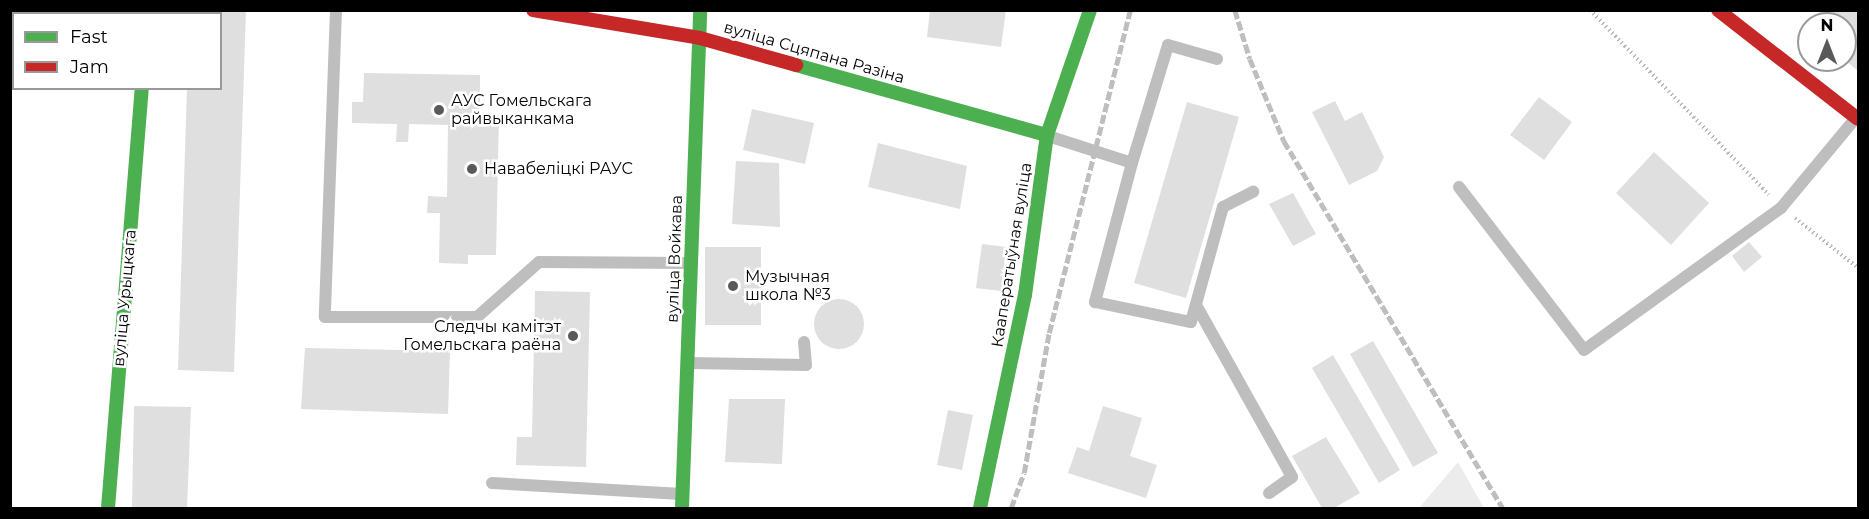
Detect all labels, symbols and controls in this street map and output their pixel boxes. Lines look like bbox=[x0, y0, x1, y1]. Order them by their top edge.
legend bbox=[12, 12, 222, 90]
north arrow bbox=[1797, 12, 1857, 72]
text: N bbox=[1821, 16, 1833, 35]
street label: вуліца Сцяпана Разіна bbox=[721, 18, 907, 88]
text: Fast bbox=[70, 26, 108, 48]
text: Jam bbox=[70, 56, 109, 78]
place label: АУС Гомельскага райвыканкама bbox=[451, 91, 592, 129]
marker: АУС Гомельскага райвыканкама bbox=[432, 103, 446, 117]
place label: Навабеліцкі РАУС bbox=[484, 159, 633, 179]
street label: Кааператыўная вуліца bbox=[988, 161, 1036, 349]
marker: Навабеліцкі РАУС bbox=[465, 162, 479, 176]
street label: вуліца Войкава bbox=[663, 195, 687, 323]
street label: вуліца Урыцкага bbox=[109, 229, 141, 367]
place label: Музычная школа №3 bbox=[745, 267, 831, 305]
marker: Музычная школа №3 bbox=[726, 279, 740, 293]
place label: Следчы камітэт Гомельскага раёна bbox=[403, 317, 561, 355]
marker: Следчы камітэт Гомельскага раёна bbox=[566, 329, 580, 343]

